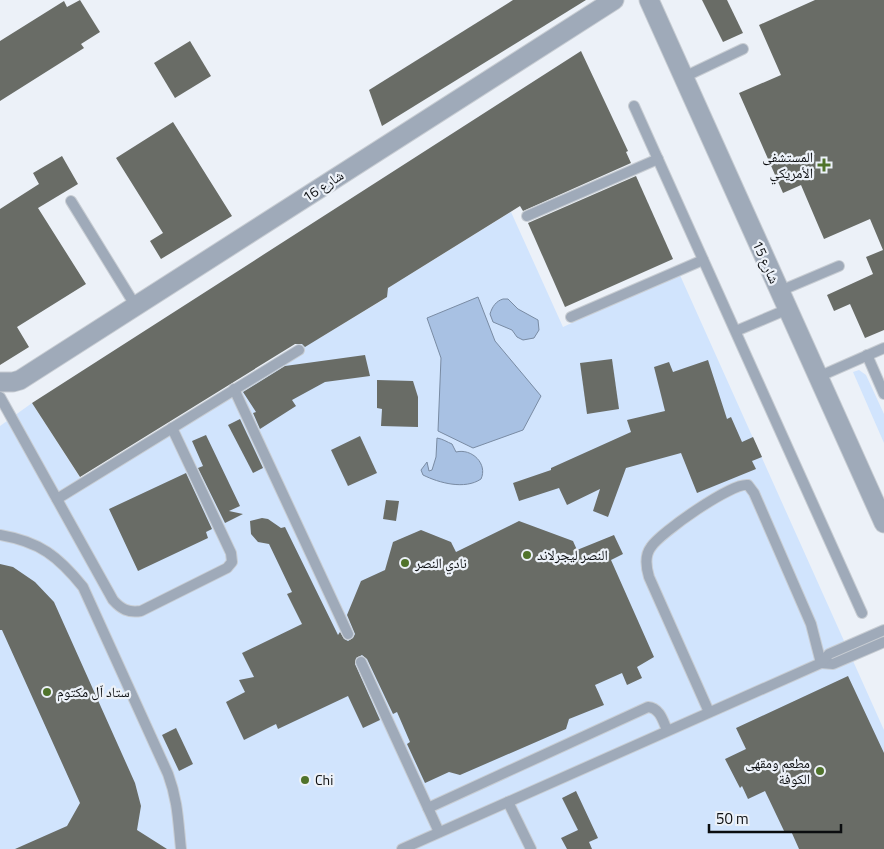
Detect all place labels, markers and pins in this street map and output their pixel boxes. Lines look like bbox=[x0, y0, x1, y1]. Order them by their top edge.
place label: المستشفى الأمريكي bbox=[762, 146, 813, 185]
marker: المستشفى الأمريكي bbox=[817, 158, 831, 172]
place label: النصر ليجرلاند bbox=[537, 544, 608, 565]
marker: النصر ليجرلاند bbox=[521, 549, 533, 561]
place label: نادي النصر bbox=[414, 552, 467, 575]
marker: نادي النصر bbox=[399, 557, 411, 569]
place label: ستاد اّل مكتوم bbox=[57, 681, 130, 702]
marker: ستاد اّل مكتوم bbox=[41, 686, 53, 698]
place label: مطعم ومقهى الكوفة bbox=[745, 752, 810, 789]
marker: مطعم ومقهى الكوفة bbox=[814, 765, 826, 777]
place label: Chi bbox=[315, 769, 333, 790]
marker: Chi bbox=[299, 774, 311, 786]

